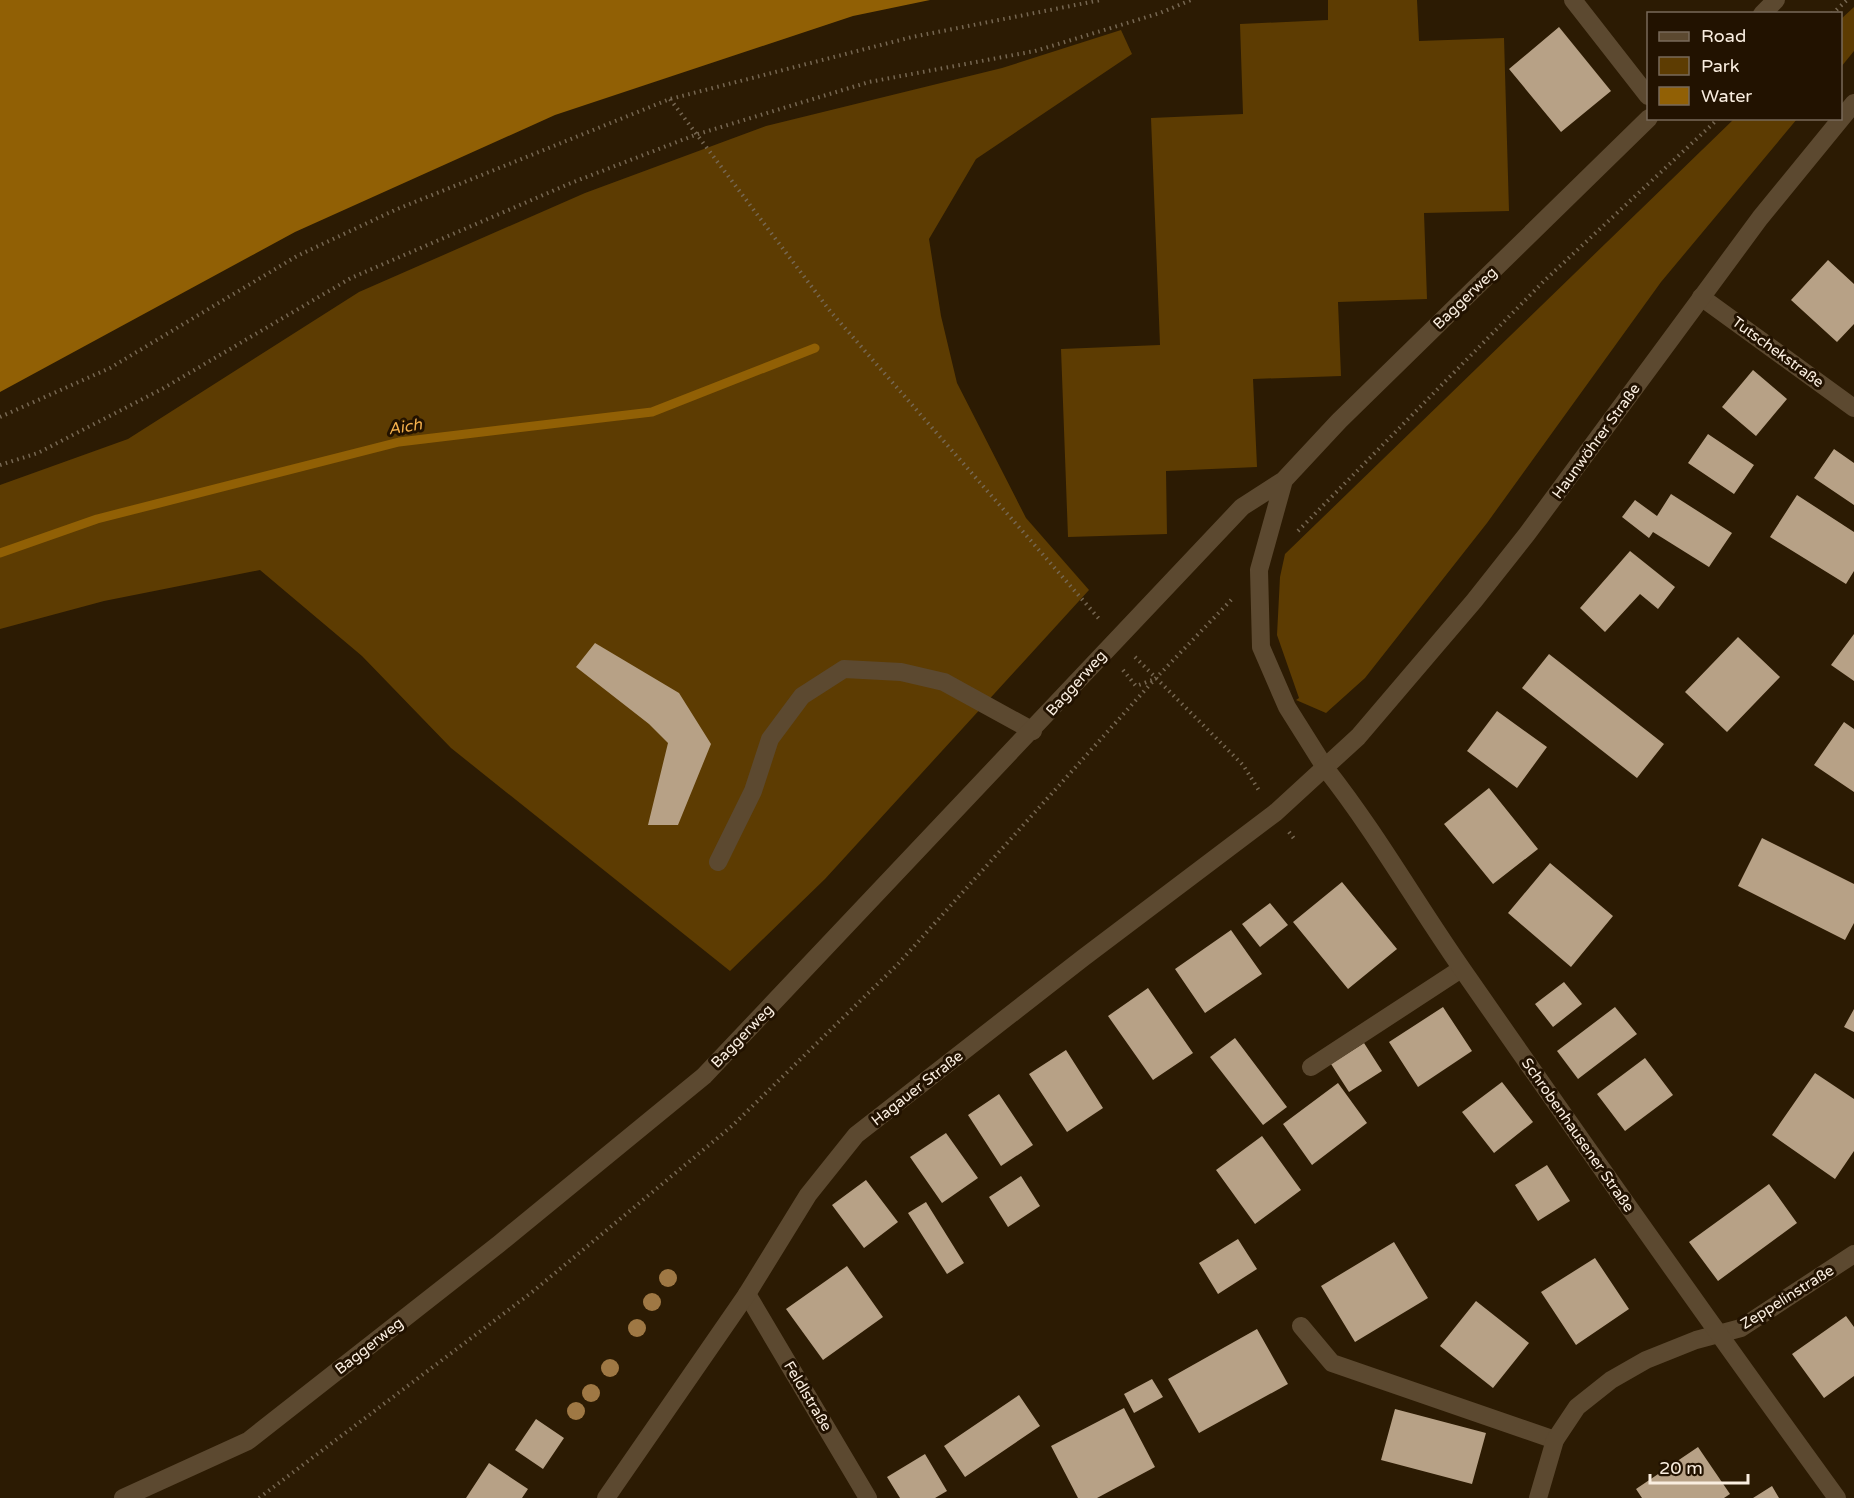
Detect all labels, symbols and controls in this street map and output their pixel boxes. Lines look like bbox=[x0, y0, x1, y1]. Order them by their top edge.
legend bbox=[1647, 12, 1842, 120]
text: Road bbox=[1701, 25, 1746, 47]
text: Park bbox=[1701, 55, 1740, 77]
text: Water bbox=[1701, 85, 1752, 107]
street label: Baggerweg bbox=[1429, 263, 1501, 333]
street label: Tutschekstraße bbox=[1729, 313, 1827, 391]
street label: Haunwöhrer Straße bbox=[1548, 380, 1644, 502]
water label: Aich bbox=[387, 414, 425, 440]
street label: Baggerweg bbox=[1042, 647, 1110, 719]
street label: Baggerweg bbox=[707, 1000, 777, 1072]
street label: Hagauer Straße bbox=[868, 1047, 966, 1129]
street label: Schrobenhausener Straße bbox=[1518, 1054, 1638, 1216]
street label: Zeppelinstraße bbox=[1737, 1261, 1837, 1333]
street label: Baggerweg bbox=[331, 1314, 407, 1378]
street label: Feldlstraße bbox=[780, 1358, 836, 1434]
scale bar bbox=[1650, 1447, 1748, 1485]
text: 20 m bbox=[1659, 1457, 1703, 1479]

